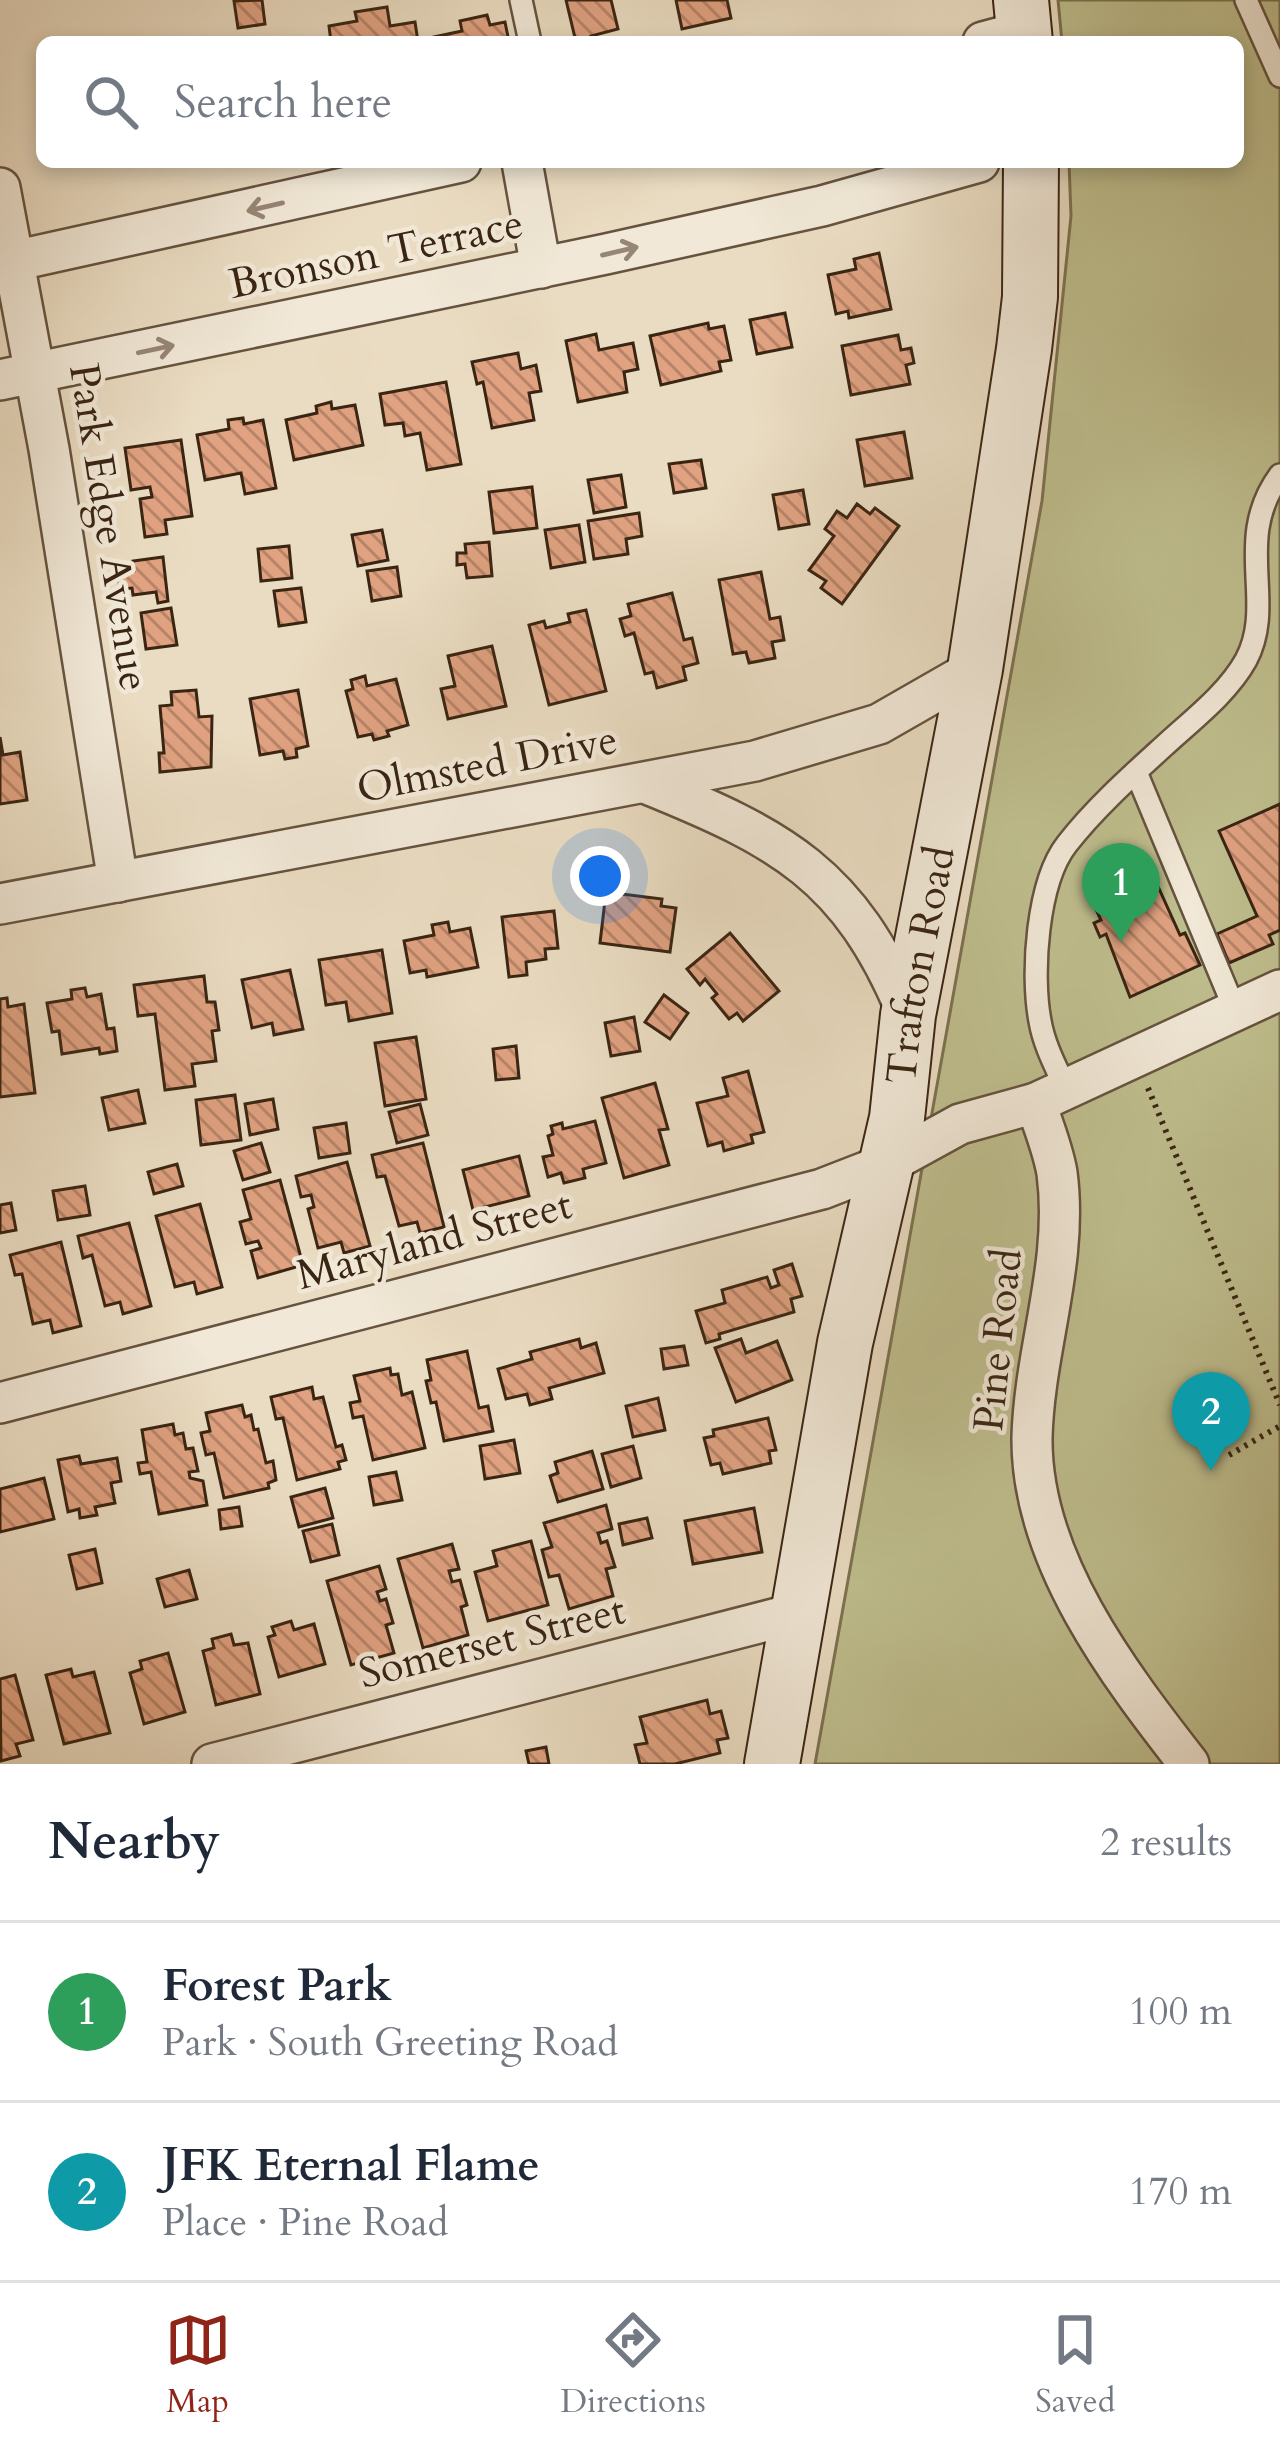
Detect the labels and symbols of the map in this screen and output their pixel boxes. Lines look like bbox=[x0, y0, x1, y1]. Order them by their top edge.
street label: Bronson Terrace bbox=[224, 195, 528, 313]
one-way arrow bbox=[247, 197, 285, 219]
one-way arrow bbox=[600, 238, 638, 261]
one-way arrow bbox=[136, 337, 175, 360]
street label: Park Edge Avenue bbox=[55, 359, 163, 695]
street label: Olmsted Drive bbox=[352, 711, 622, 817]
street label: Trafton Road bbox=[872, 841, 969, 1087]
pin: 1 bbox=[1082, 843, 1160, 942]
your location bbox=[570, 846, 630, 906]
street label: Maryland Street bbox=[290, 1176, 578, 1304]
street label: Pine Road bbox=[960, 1246, 1036, 1434]
pin: 2 bbox=[1172, 1372, 1250, 1471]
street label: Somerset Street bbox=[353, 1581, 631, 1703]

